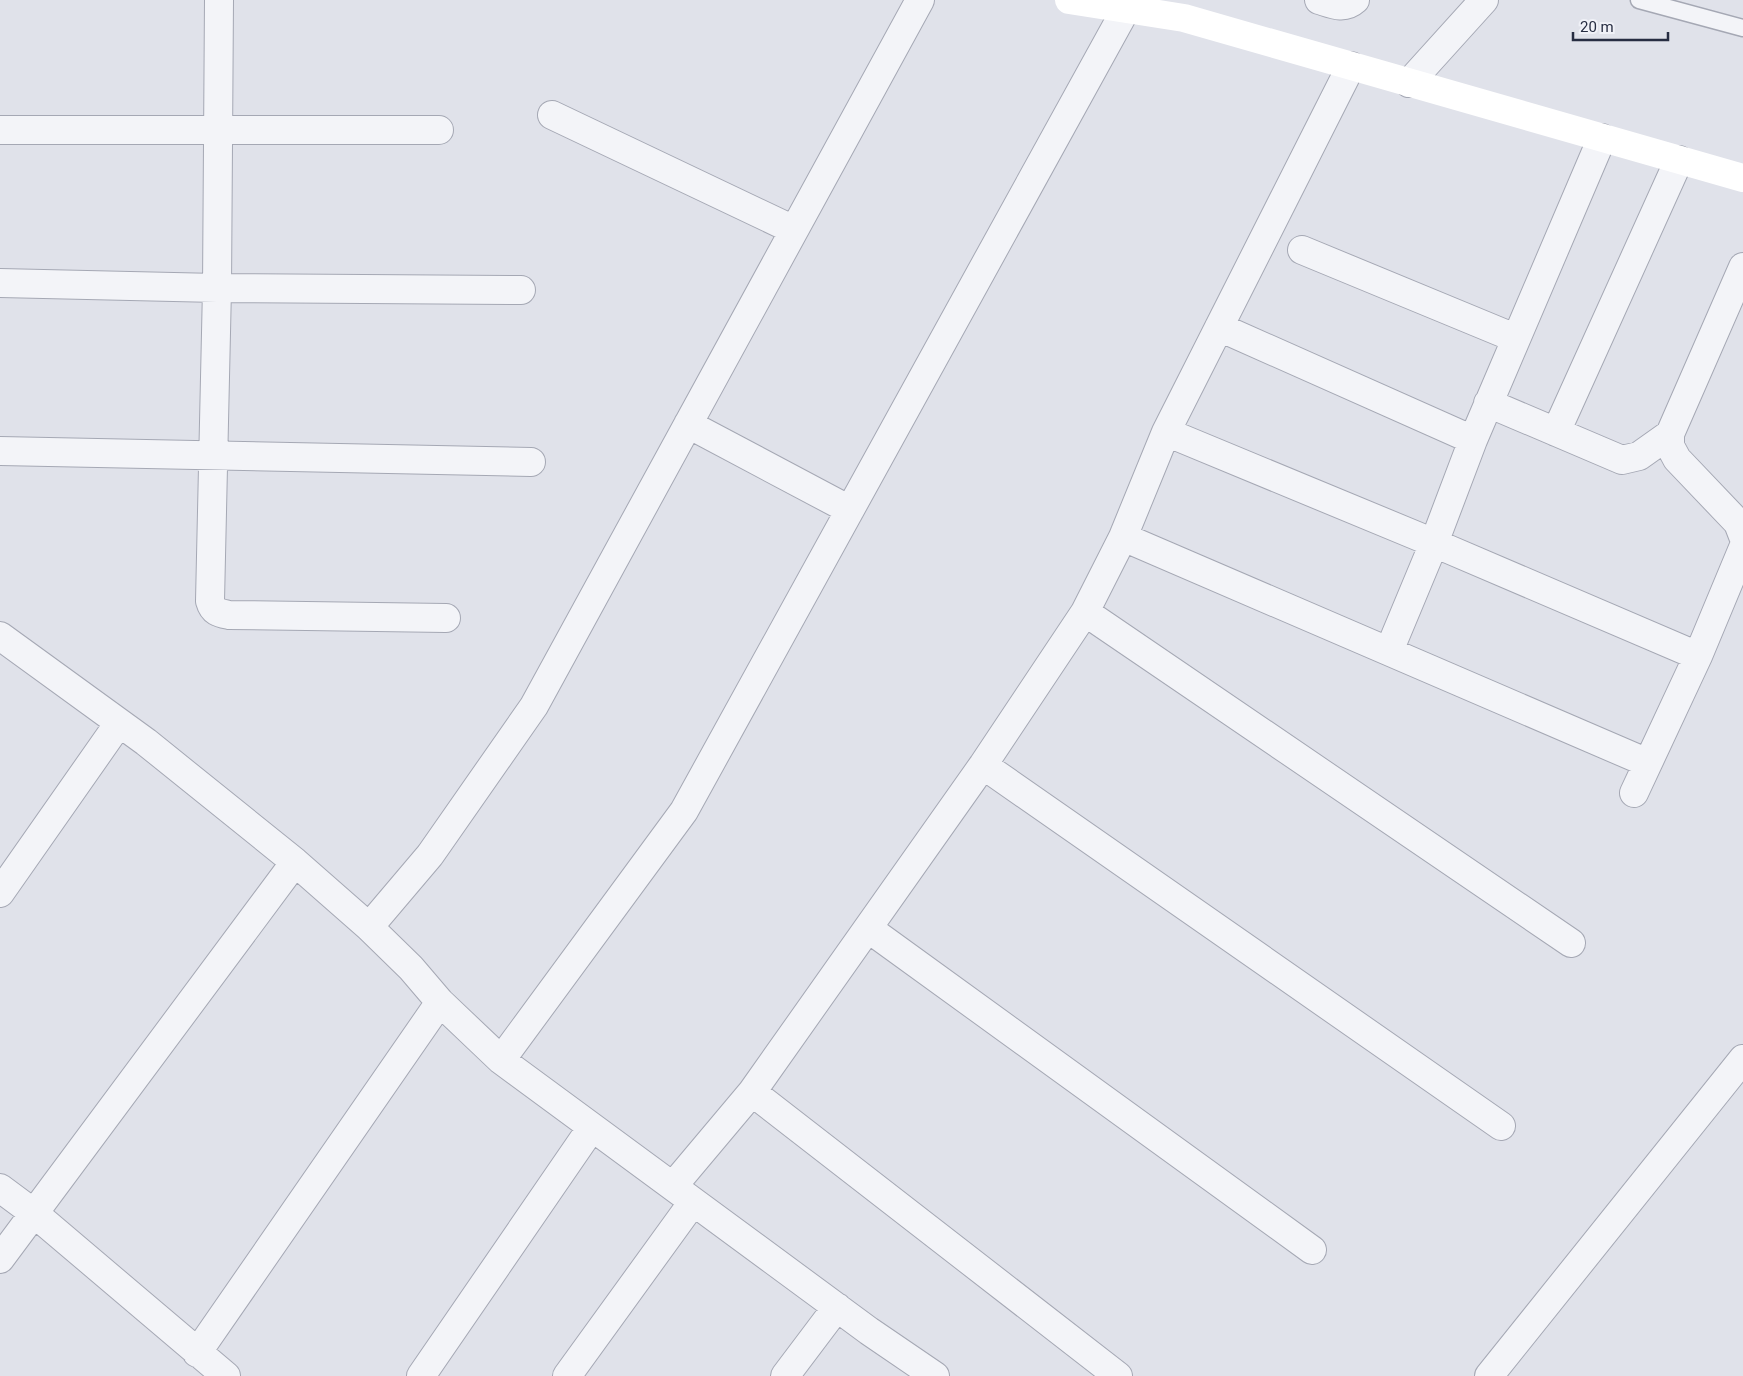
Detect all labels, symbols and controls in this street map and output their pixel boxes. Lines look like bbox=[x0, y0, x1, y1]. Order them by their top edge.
scale bar bbox=[1573, 10, 1668, 42]
text: 20 m bbox=[1580, 18, 1614, 36]

